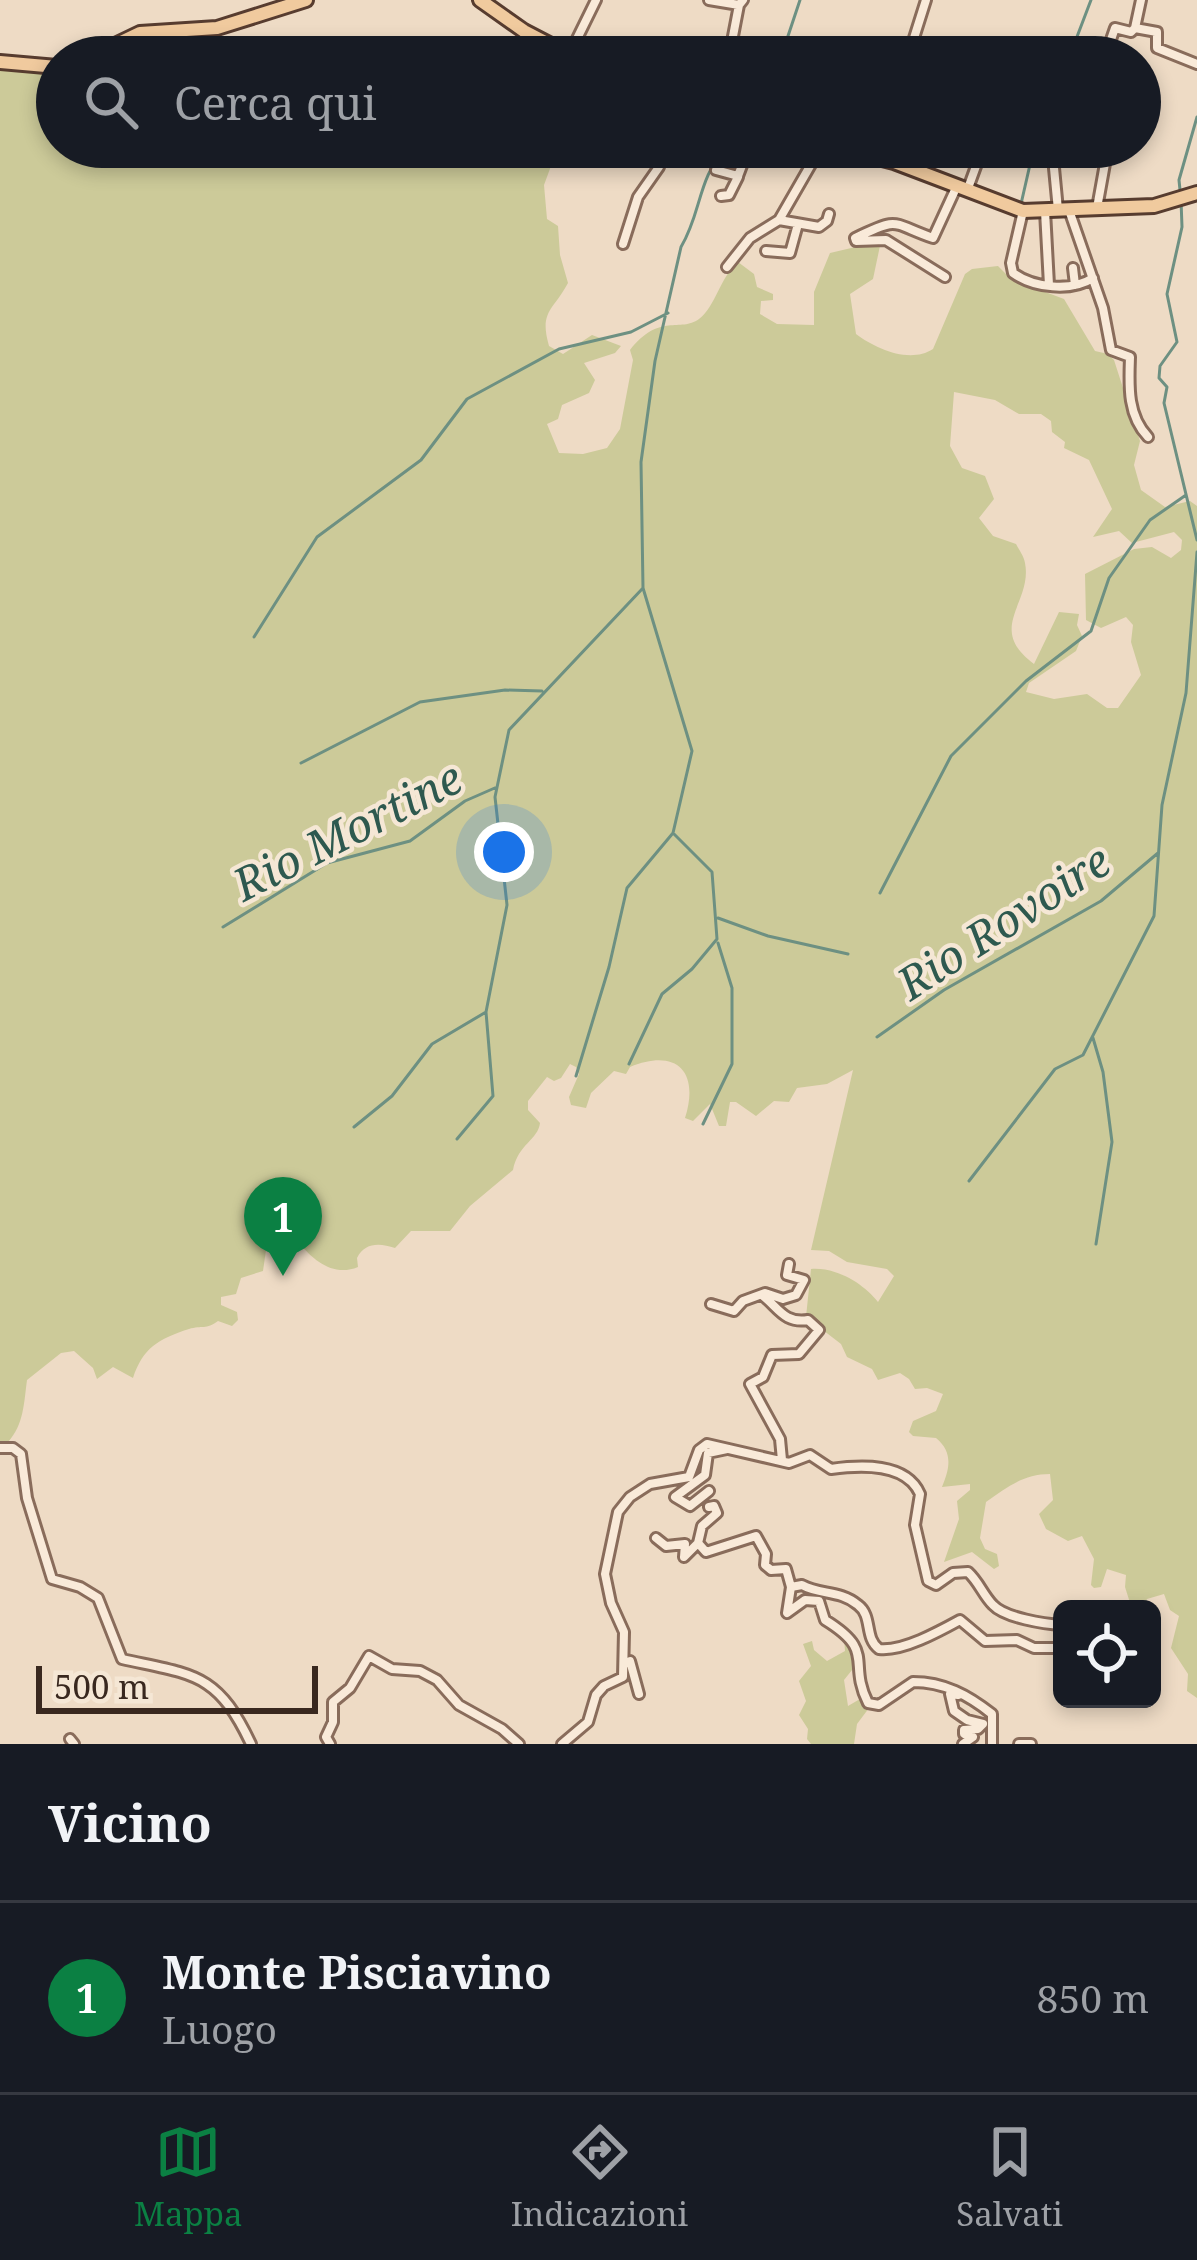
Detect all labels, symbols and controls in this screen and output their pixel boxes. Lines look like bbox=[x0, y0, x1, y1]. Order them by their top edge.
search box bbox=[36, 36, 1161, 168]
icon: search bbox=[78, 69, 144, 135]
text: Cerca qui bbox=[174, 72, 377, 133]
water label: Rio Mortine bbox=[221, 746, 472, 914]
your location bbox=[474, 822, 534, 882]
water label: Rio Rovoire bbox=[884, 829, 1121, 1013]
pin: 1 bbox=[244, 1177, 322, 1276]
map controls bbox=[1053, 1600, 1161, 1708]
button: locate bbox=[1053, 1600, 1161, 1708]
scale bar bbox=[36, 1660, 318, 1713]
text: 500 m bbox=[54, 1664, 149, 1709]
text: Vicino bbox=[48, 1787, 212, 1857]
text: Monte Pisciavino bbox=[162, 1941, 552, 2002]
text: 1 bbox=[76, 1971, 98, 2024]
text: 850 m bbox=[1037, 1971, 1149, 2024]
text: Luogo bbox=[162, 2002, 277, 2055]
tab: Mappa bbox=[134, 2119, 243, 2236]
tab: Indicazioni bbox=[511, 2119, 688, 2236]
tab: Salvati bbox=[956, 2119, 1063, 2236]

